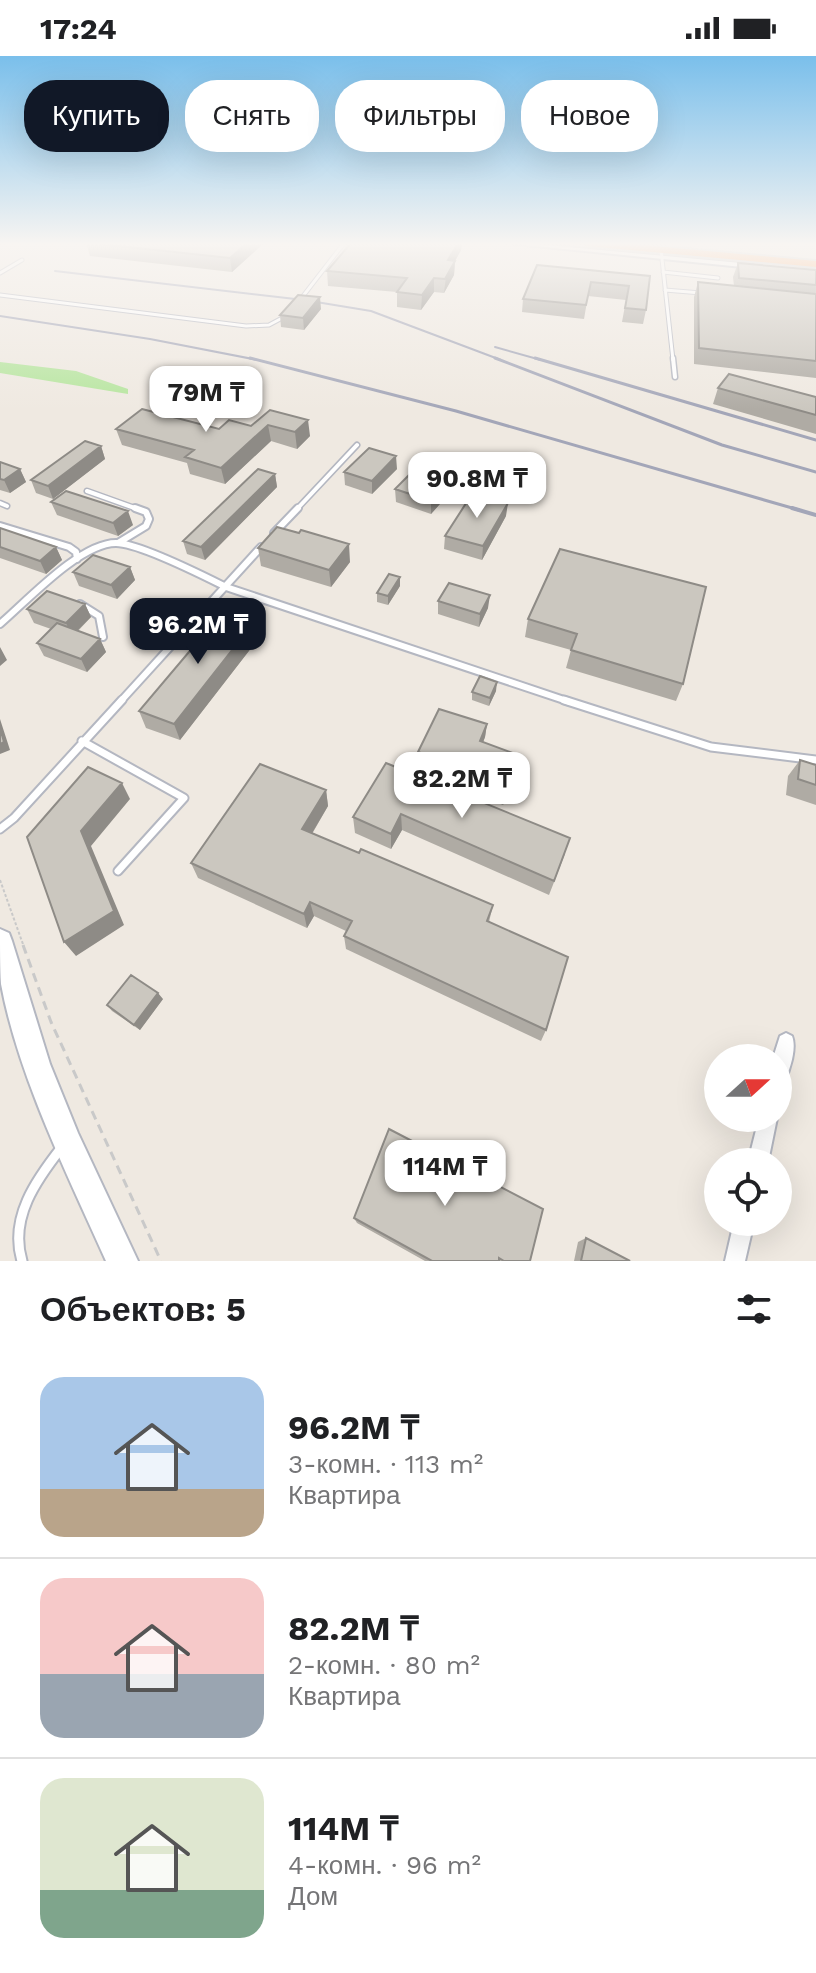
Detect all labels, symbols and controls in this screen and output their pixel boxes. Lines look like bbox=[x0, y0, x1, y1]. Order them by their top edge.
text: 17:24 bbox=[40, 11, 117, 46]
chip: Купить bbox=[24, 80, 169, 152]
chip: Снять bbox=[185, 80, 319, 152]
chip: Фильтры bbox=[335, 80, 505, 152]
chip: Новое bbox=[521, 80, 658, 152]
pin: 79M ₸ bbox=[150, 366, 262, 434]
text: 79M ₸ bbox=[167, 377, 245, 407]
pin: 90.8M ₸ bbox=[403, 452, 551, 520]
text: 90.8M ₸ bbox=[426, 463, 528, 493]
pin: 96.2M ₸ bbox=[124, 598, 272, 666]
text: 96.2M ₸ bbox=[148, 609, 248, 639]
pin: 82.2M ₸ bbox=[388, 752, 536, 820]
text: 82.2M ₸ bbox=[412, 763, 512, 793]
north arrow bbox=[704, 1044, 792, 1132]
map controls bbox=[704, 1044, 792, 1236]
pin: 114M ₸ bbox=[380, 1140, 510, 1208]
button: locate bbox=[704, 1148, 792, 1236]
text: 114M ₸ bbox=[403, 1151, 487, 1181]
icon: filters bbox=[732, 1287, 776, 1331]
text: Объектов: 5 bbox=[40, 1289, 246, 1329]
text: 96.2M ₸ bbox=[288, 1407, 419, 1447]
icon: home bbox=[104, 1409, 200, 1505]
text: 3-комн. · 113 m² bbox=[288, 1449, 483, 1479]
text: Квартира bbox=[288, 1480, 400, 1510]
text: 82.2M ₸ bbox=[288, 1608, 419, 1648]
icon: home bbox=[104, 1610, 200, 1706]
text: 2-комн. · 80 m² bbox=[288, 1650, 480, 1680]
text: Квартира bbox=[288, 1681, 400, 1711]
text: 114M ₸ bbox=[288, 1808, 399, 1848]
icon: home bbox=[104, 1810, 200, 1906]
text: 4-комн. · 96 m² bbox=[288, 1850, 481, 1880]
text: Дом bbox=[288, 1881, 338, 1911]

